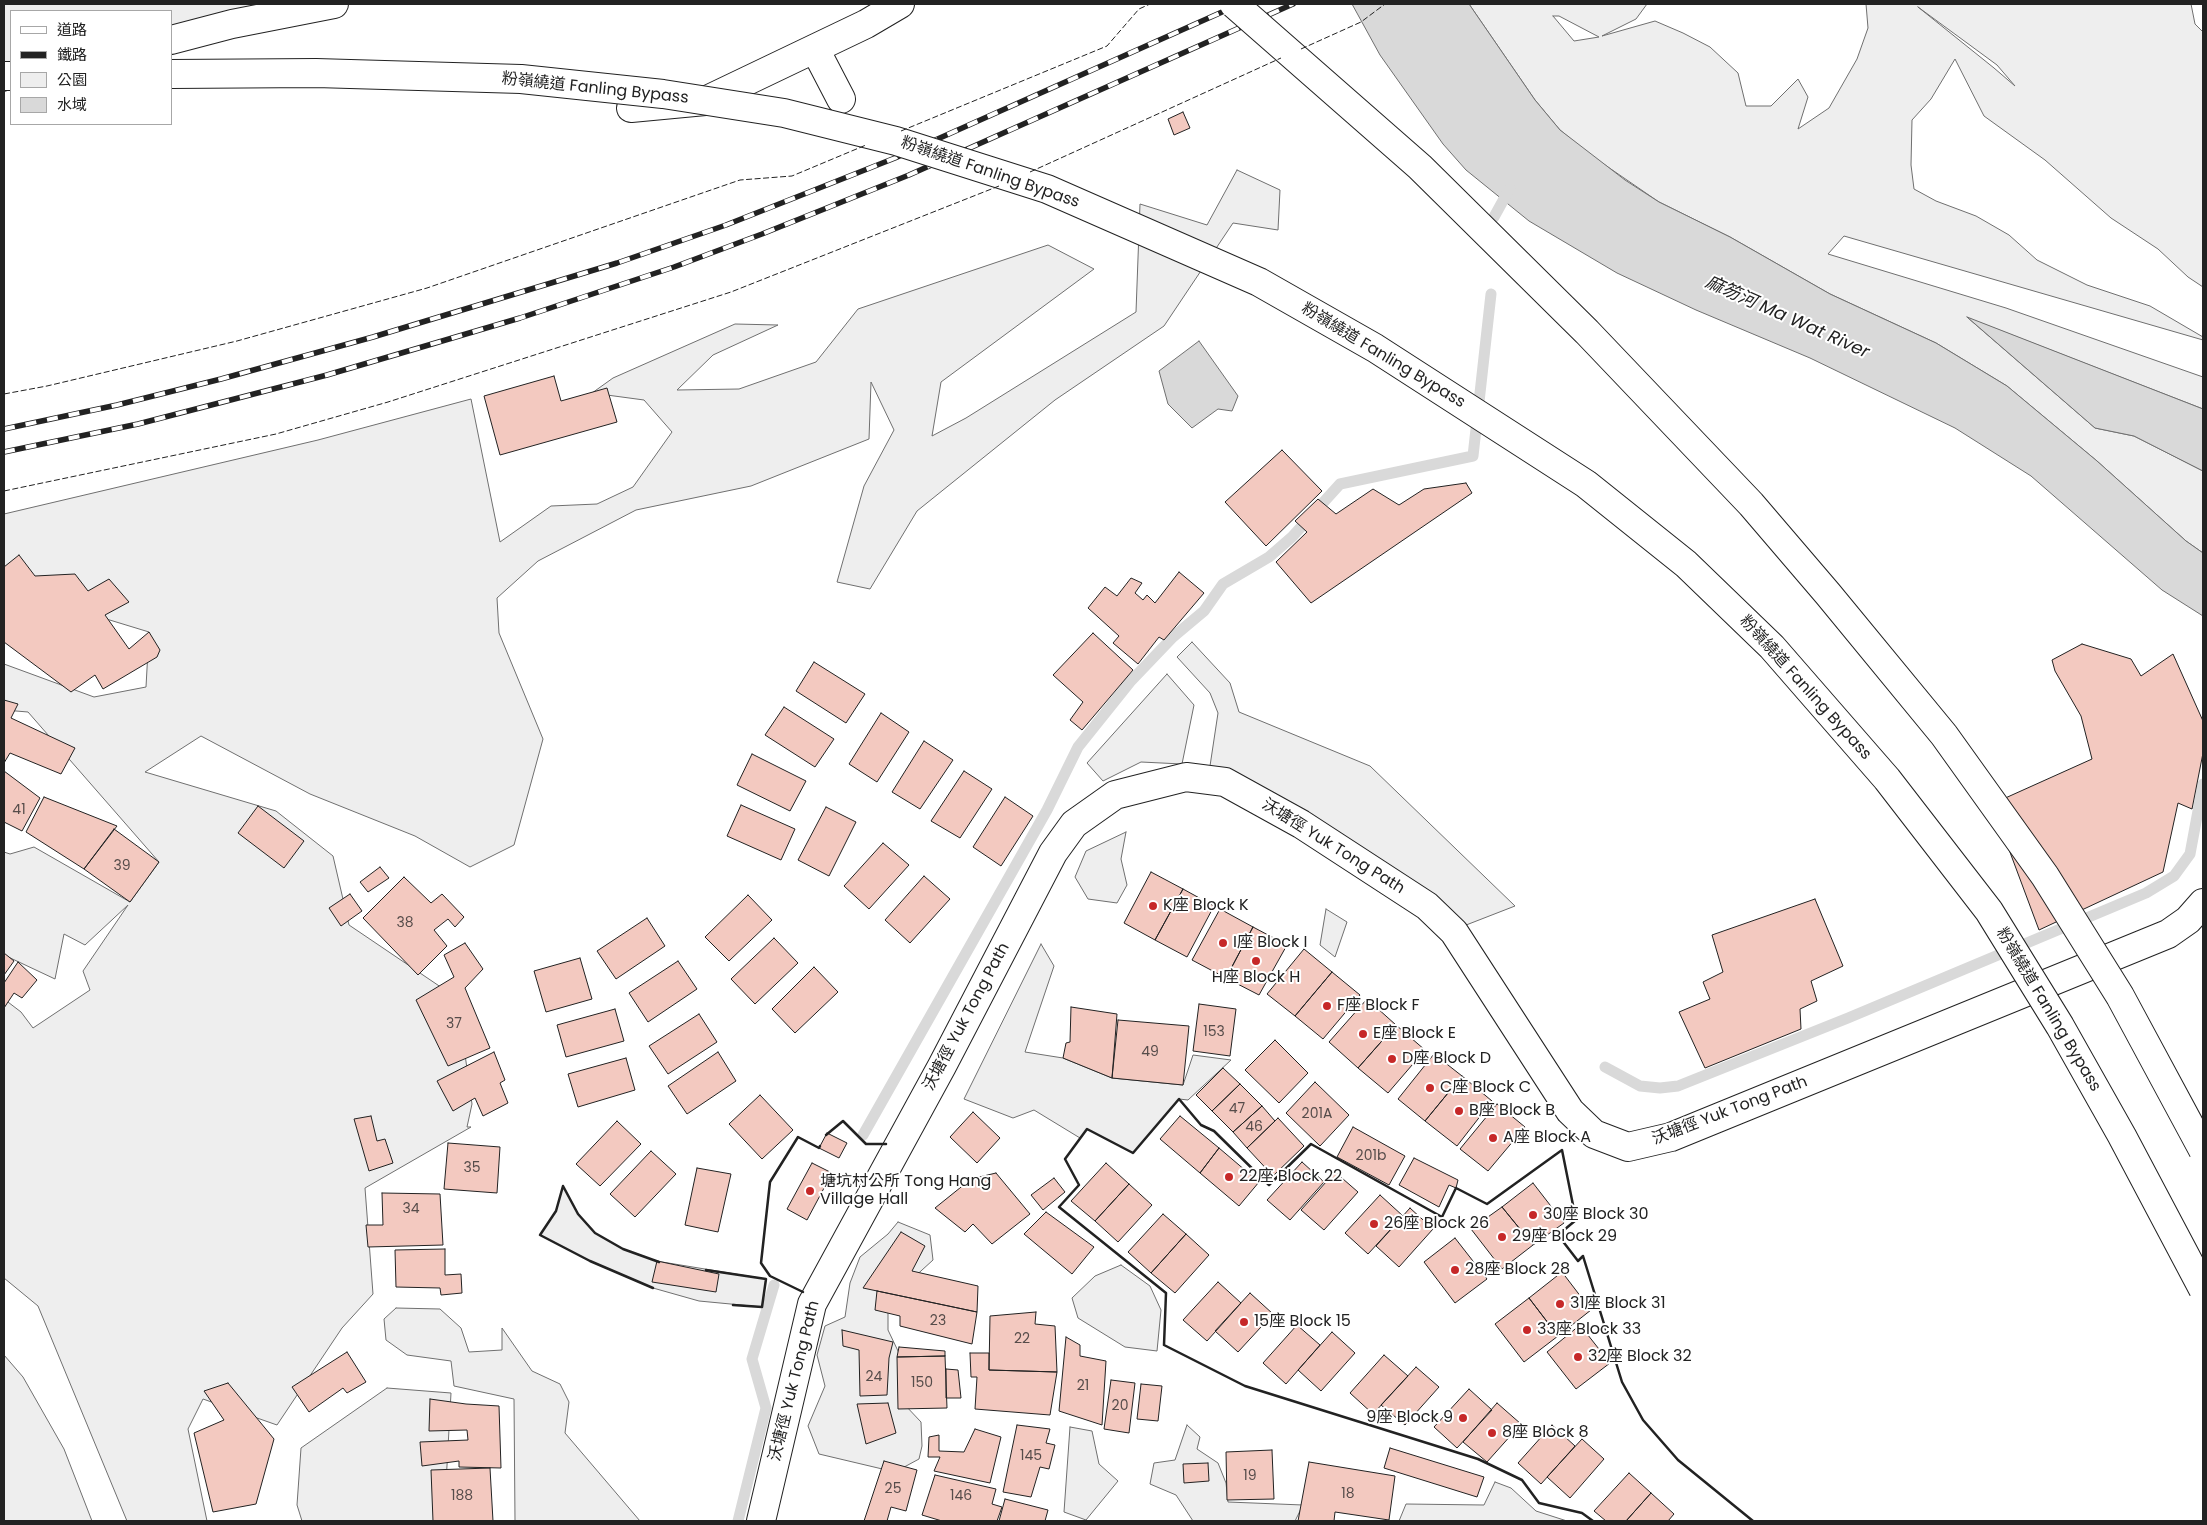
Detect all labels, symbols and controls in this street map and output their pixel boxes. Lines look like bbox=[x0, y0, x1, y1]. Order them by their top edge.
legend bbox=[10, 10, 172, 125]
text: 道路 bbox=[57, 19, 87, 40]
text: 鐵路 bbox=[57, 44, 87, 65]
text: 公園 bbox=[57, 69, 87, 90]
street label: 粉嶺繞道 Fanling Bypass bbox=[501, 70, 689, 108]
text: 水域 bbox=[57, 94, 87, 115]
street label: 粉嶺繞道 Fanling Bypass bbox=[898, 133, 1082, 213]
water label: 麻笏河 Ma Wat River bbox=[1702, 272, 1872, 364]
street label: 粉嶺繞道 Fanling Bypass bbox=[1298, 299, 1468, 413]
street label: 粉嶺繞道 Fanling Bypass bbox=[1735, 612, 1875, 764]
street label: 沃塘徑 Yuk Tong Path bbox=[1258, 795, 1408, 899]
house number: 41 bbox=[12, 802, 26, 818]
house number: 39 bbox=[113, 858, 131, 874]
place label: K座 Block K bbox=[1163, 896, 1249, 916]
marker: K座 Block K bbox=[1147, 900, 1159, 912]
house number: 38 bbox=[396, 915, 414, 931]
street label: 粉嶺繞道 Fanling Bypass bbox=[1991, 925, 2105, 1095]
place label: I座 Block I bbox=[1233, 933, 1307, 953]
marker: I座 Block I bbox=[1217, 937, 1229, 949]
street label: 沃塘徑 Yuk Tong Path bbox=[920, 940, 1014, 1094]
marker: H座 Block H bbox=[1250, 955, 1262, 967]
place label: H座 Block H bbox=[1212, 968, 1300, 988]
place label: F座 Block F bbox=[1337, 996, 1420, 1016]
marker: F座 Block F bbox=[1321, 1000, 1333, 1012]
house number: 37 bbox=[446, 1016, 462, 1032]
house number: 153 bbox=[1203, 1024, 1225, 1040]
place label: E座 Block E bbox=[1373, 1024, 1456, 1044]
marker: E座 Block E bbox=[1357, 1028, 1369, 1040]
house number: 49 bbox=[1141, 1044, 1159, 1060]
place label: D座 Block D bbox=[1402, 1049, 1491, 1069]
marker: D座 Block D bbox=[1386, 1053, 1398, 1065]
street label: 沃塘徑 Yuk Tong Path bbox=[1650, 1073, 1810, 1149]
place label: C座 Block C bbox=[1440, 1078, 1531, 1098]
marker: C座 Block C bbox=[1424, 1082, 1436, 1094]
house number: 47 bbox=[1229, 1101, 1245, 1117]
place label: B座 Block B bbox=[1469, 1101, 1555, 1121]
marker: B座 Block B bbox=[1453, 1105, 1465, 1117]
house number: 201A bbox=[1302, 1106, 1332, 1122]
house number: 46 bbox=[1245, 1119, 1263, 1135]
place label: A座 Block A bbox=[1503, 1128, 1591, 1148]
marker: A座 Block A bbox=[1487, 1132, 1499, 1144]
house number: 201b bbox=[1356, 1148, 1386, 1164]
house number: 35 bbox=[463, 1160, 481, 1176]
place label: 22座 Block 22 bbox=[1239, 1167, 1342, 1187]
marker: 22座 Block 22 bbox=[1223, 1171, 1235, 1183]
place label: 塘坑村公所 Tong Hang Village Hall bbox=[820, 1172, 991, 1210]
marker: 塘坑村公所 Tong Hang Village Hall bbox=[804, 1185, 816, 1197]
house number: 34 bbox=[402, 1201, 420, 1217]
place label: 30座 Block 30 bbox=[1543, 1205, 1648, 1225]
marker: 30座 Block 30 bbox=[1527, 1209, 1539, 1221]
place label: 26座 Block 26 bbox=[1384, 1214, 1489, 1234]
marker: 26座 Block 26 bbox=[1368, 1218, 1380, 1230]
place label: 29座 Block 29 bbox=[1512, 1227, 1617, 1247]
marker: 29座 Block 29 bbox=[1496, 1231, 1508, 1243]
place label: 28座 Block 28 bbox=[1465, 1260, 1570, 1280]
marker: 28座 Block 28 bbox=[1449, 1264, 1461, 1276]
place label: 31座 Block 31 bbox=[1570, 1294, 1666, 1314]
marker: 31座 Block 31 bbox=[1554, 1298, 1566, 1310]
street label: 沃塘徑 Yuk Tong Path bbox=[766, 1299, 824, 1463]
place label: 15座 Block 15 bbox=[1254, 1312, 1351, 1332]
house number: 23 bbox=[930, 1313, 946, 1329]
marker: 15座 Block 15 bbox=[1238, 1316, 1250, 1328]
place label: 33座 Block 33 bbox=[1537, 1320, 1641, 1340]
marker: 33座 Block 33 bbox=[1521, 1324, 1533, 1336]
house number: 22 bbox=[1014, 1331, 1030, 1347]
place label: 32座 Block 32 bbox=[1588, 1347, 1692, 1367]
marker: 32座 Block 32 bbox=[1572, 1351, 1584, 1363]
house number: 24 bbox=[866, 1369, 882, 1385]
house number: 150 bbox=[911, 1375, 933, 1391]
house number: 21 bbox=[1077, 1378, 1089, 1394]
house number: 20 bbox=[1112, 1398, 1128, 1414]
place label: 9座 Block 9 bbox=[1366, 1408, 1453, 1428]
marker: 9座 Block 9 bbox=[1457, 1412, 1469, 1424]
place label: 8座 Block 8 bbox=[1502, 1423, 1589, 1443]
marker: 8座 Block 8 bbox=[1486, 1427, 1498, 1439]
house number: 145 bbox=[1020, 1448, 1042, 1464]
house number: 19 bbox=[1243, 1468, 1257, 1484]
house number: 25 bbox=[885, 1481, 901, 1497]
house number: 18 bbox=[1341, 1486, 1355, 1502]
house number: 188 bbox=[451, 1488, 473, 1504]
house number: 146 bbox=[950, 1488, 972, 1504]

